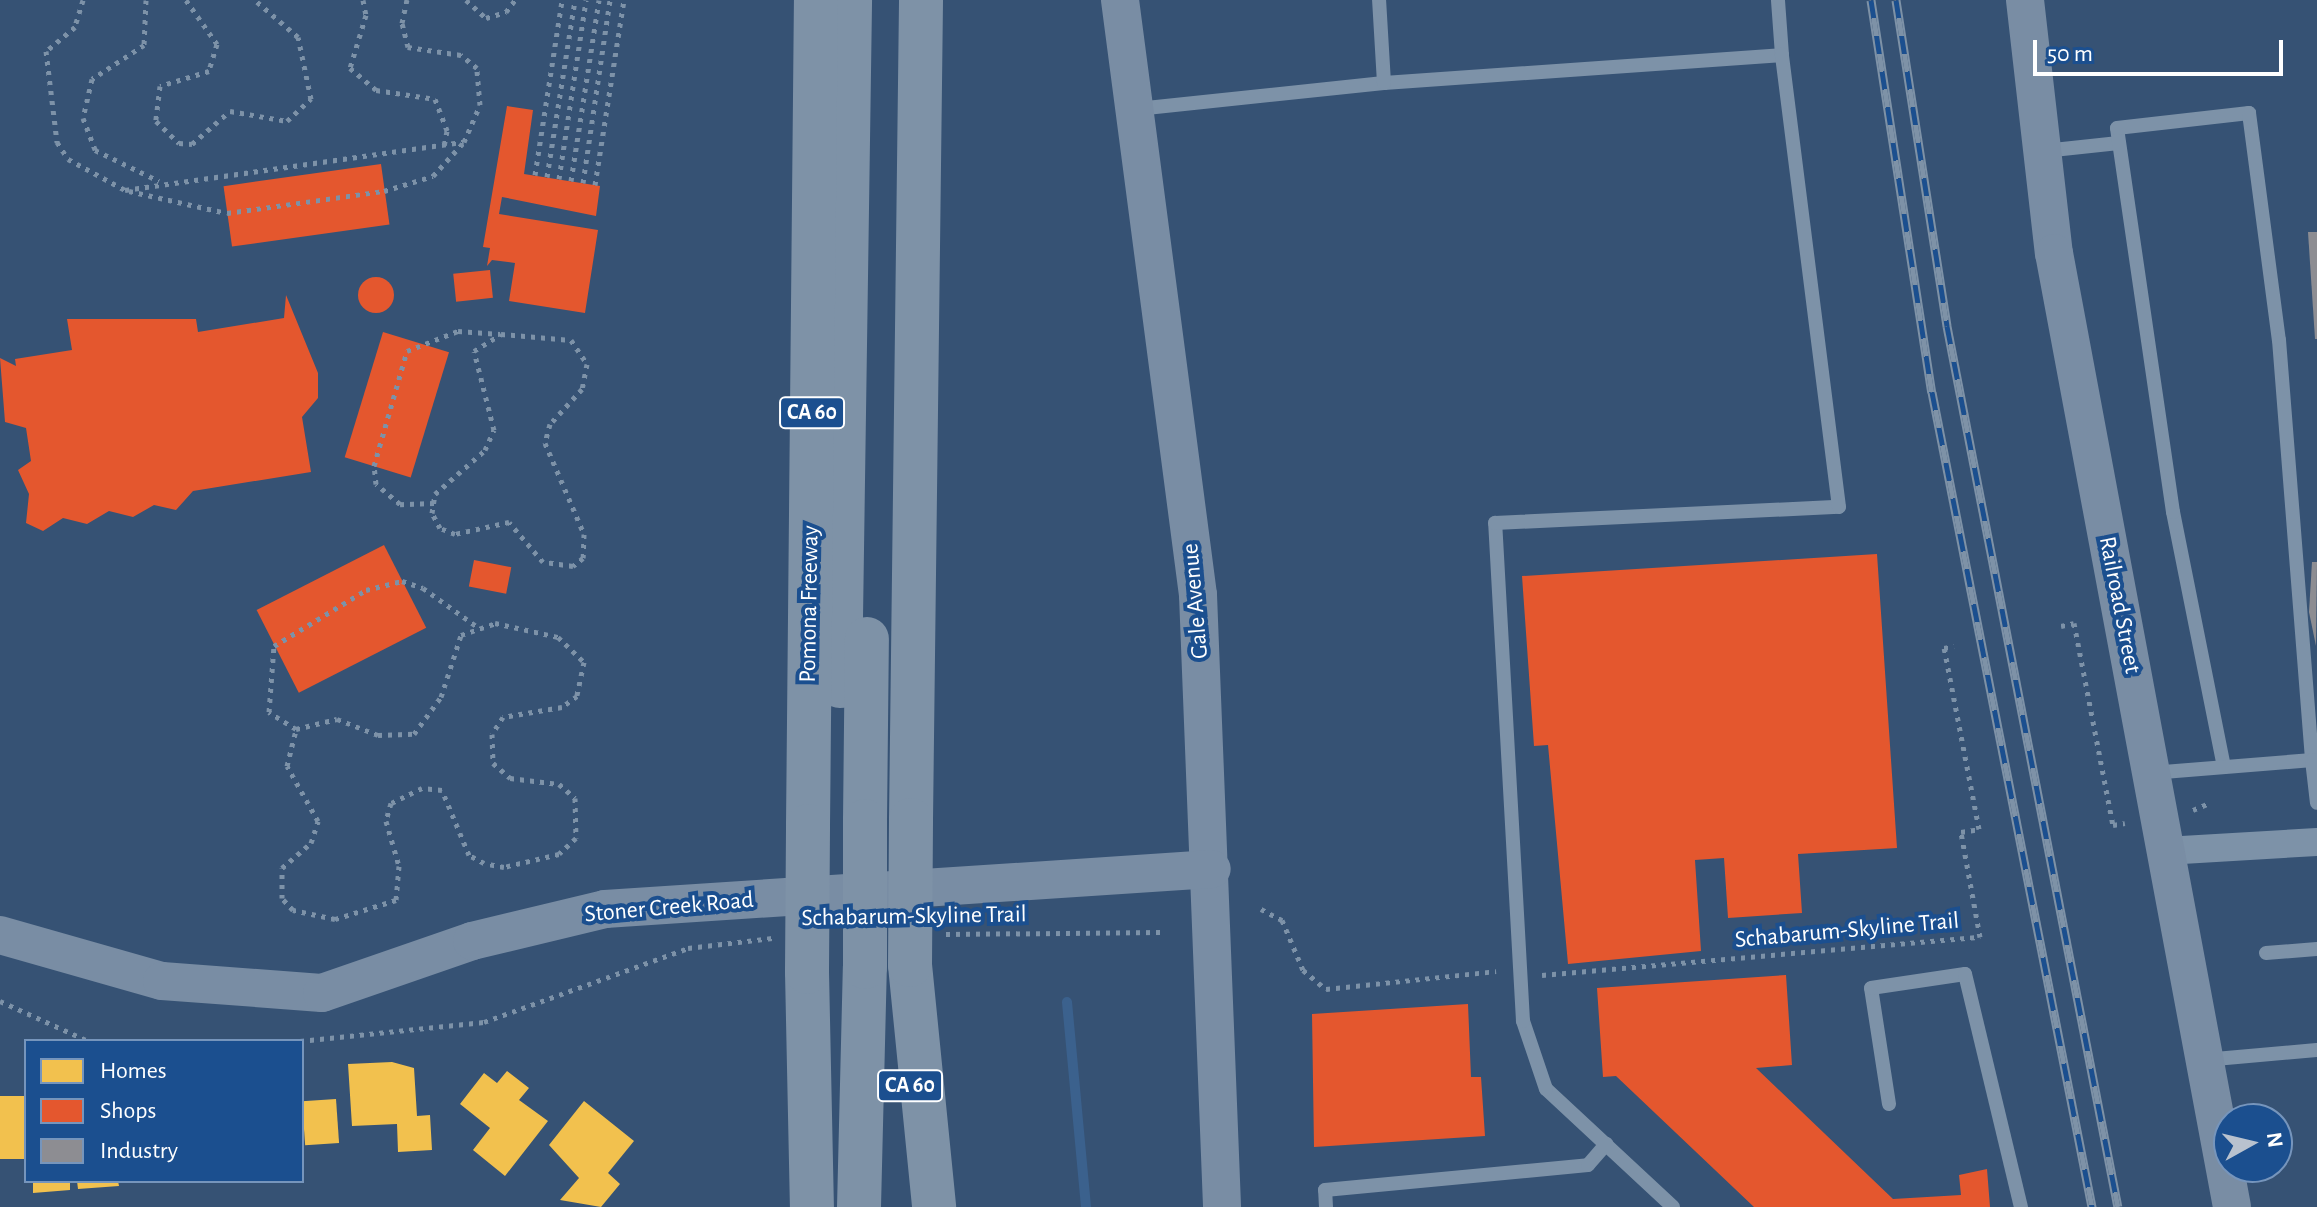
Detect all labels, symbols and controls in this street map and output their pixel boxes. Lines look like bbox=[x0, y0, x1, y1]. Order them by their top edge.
scale bar bbox=[2037, 24, 2287, 74]
text: 50 m bbox=[2047, 42, 2093, 66]
road number: CA 60 bbox=[778, 395, 846, 431]
street label: Pomona Freeway bbox=[794, 525, 826, 683]
street label: Railroad Street bbox=[2092, 534, 2146, 676]
street label: Gale Avenue bbox=[1177, 542, 1215, 660]
street label: Stoner Creek Road bbox=[583, 886, 755, 930]
street label: Schabarum-Skyline Trail bbox=[801, 901, 1027, 933]
street label: Schabarum-Skyline Trail bbox=[1734, 907, 1960, 955]
legend bbox=[24, 1039, 304, 1183]
text: Homes bbox=[100, 1059, 167, 1083]
road number: CA 60 bbox=[876, 1068, 944, 1104]
text: Shops bbox=[100, 1099, 156, 1123]
north arrow bbox=[2213, 1103, 2293, 1183]
text: N bbox=[2263, 1131, 2287, 1149]
text: Industry bbox=[100, 1139, 178, 1163]

